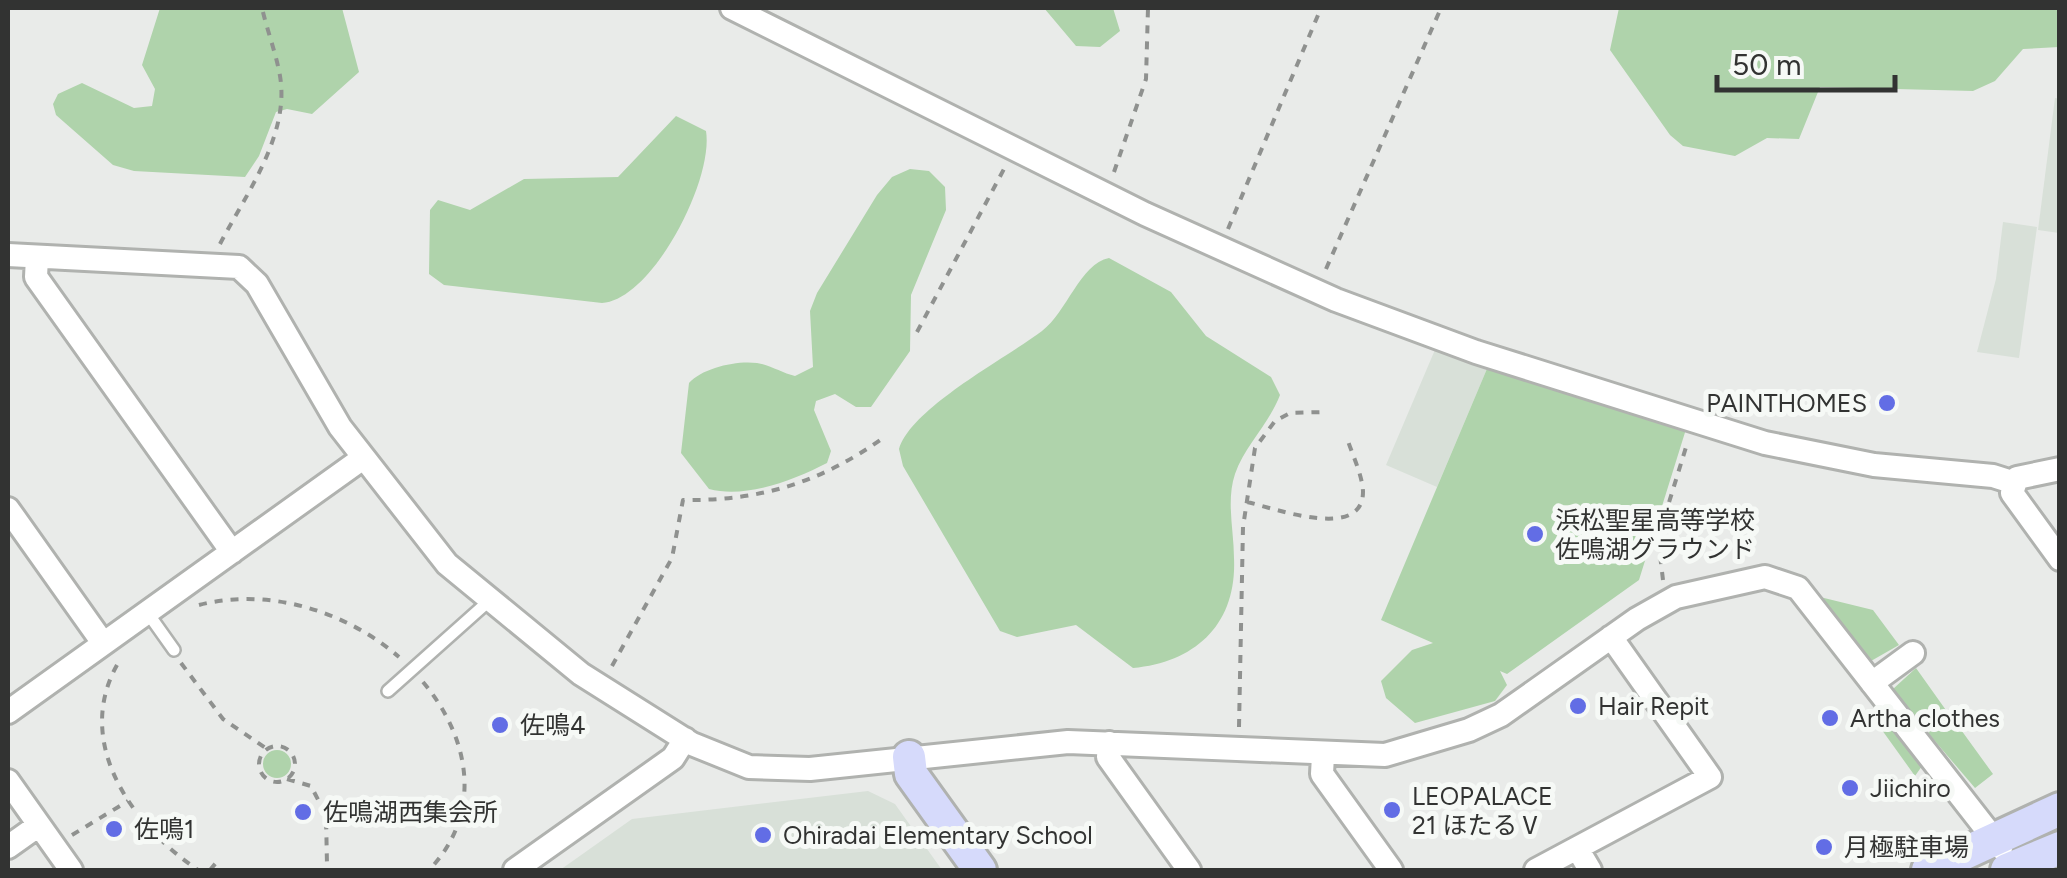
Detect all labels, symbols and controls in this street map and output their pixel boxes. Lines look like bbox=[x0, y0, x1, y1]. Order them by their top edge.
scale bar bbox=[1717, 30, 1894, 92]
text: 50 m bbox=[1732, 46, 1801, 83]
place label: PAINTHOMES bbox=[1706, 388, 1867, 418]
marker: PAINTHOMES bbox=[1876, 392, 1898, 414]
place label: 浜松聖星高等学校 佐鳴湖グラウンド bbox=[1555, 505, 1755, 564]
marker: 浜松聖星高等学校 佐鳴湖グラウンド bbox=[1524, 523, 1546, 545]
place label: Hair Repit bbox=[1598, 691, 1709, 721]
marker: Hair Repit bbox=[1567, 695, 1589, 717]
place label: Artha clothes bbox=[1850, 703, 2000, 733]
marker: Artha clothes bbox=[1819, 707, 1841, 729]
place label: 佐鳴4 bbox=[520, 710, 586, 740]
marker: 佐鳴4 bbox=[489, 714, 511, 736]
place label: Jiichiro bbox=[1870, 773, 1951, 803]
marker: Jiichiro bbox=[1839, 777, 1861, 799]
place label: LEOPALACE 21 ほたるⅤ bbox=[1412, 781, 1553, 840]
place label: 佐鳴湖西集会所 bbox=[323, 797, 498, 827]
marker: LEOPALACE 21 ほたるⅤ bbox=[1381, 799, 1403, 821]
marker: 佐鳴湖西集会所 bbox=[292, 801, 314, 823]
place label: 佐鳴1 bbox=[134, 814, 194, 844]
marker: 佐鳴1 bbox=[103, 818, 125, 840]
place label: Ohiradai Elementary School bbox=[783, 820, 1093, 850]
marker: Ohiradai Elementary School bbox=[752, 824, 774, 846]
place label: 月極駐車場 bbox=[1844, 832, 1969, 862]
marker: 月極駐車場 bbox=[1813, 836, 1835, 858]

